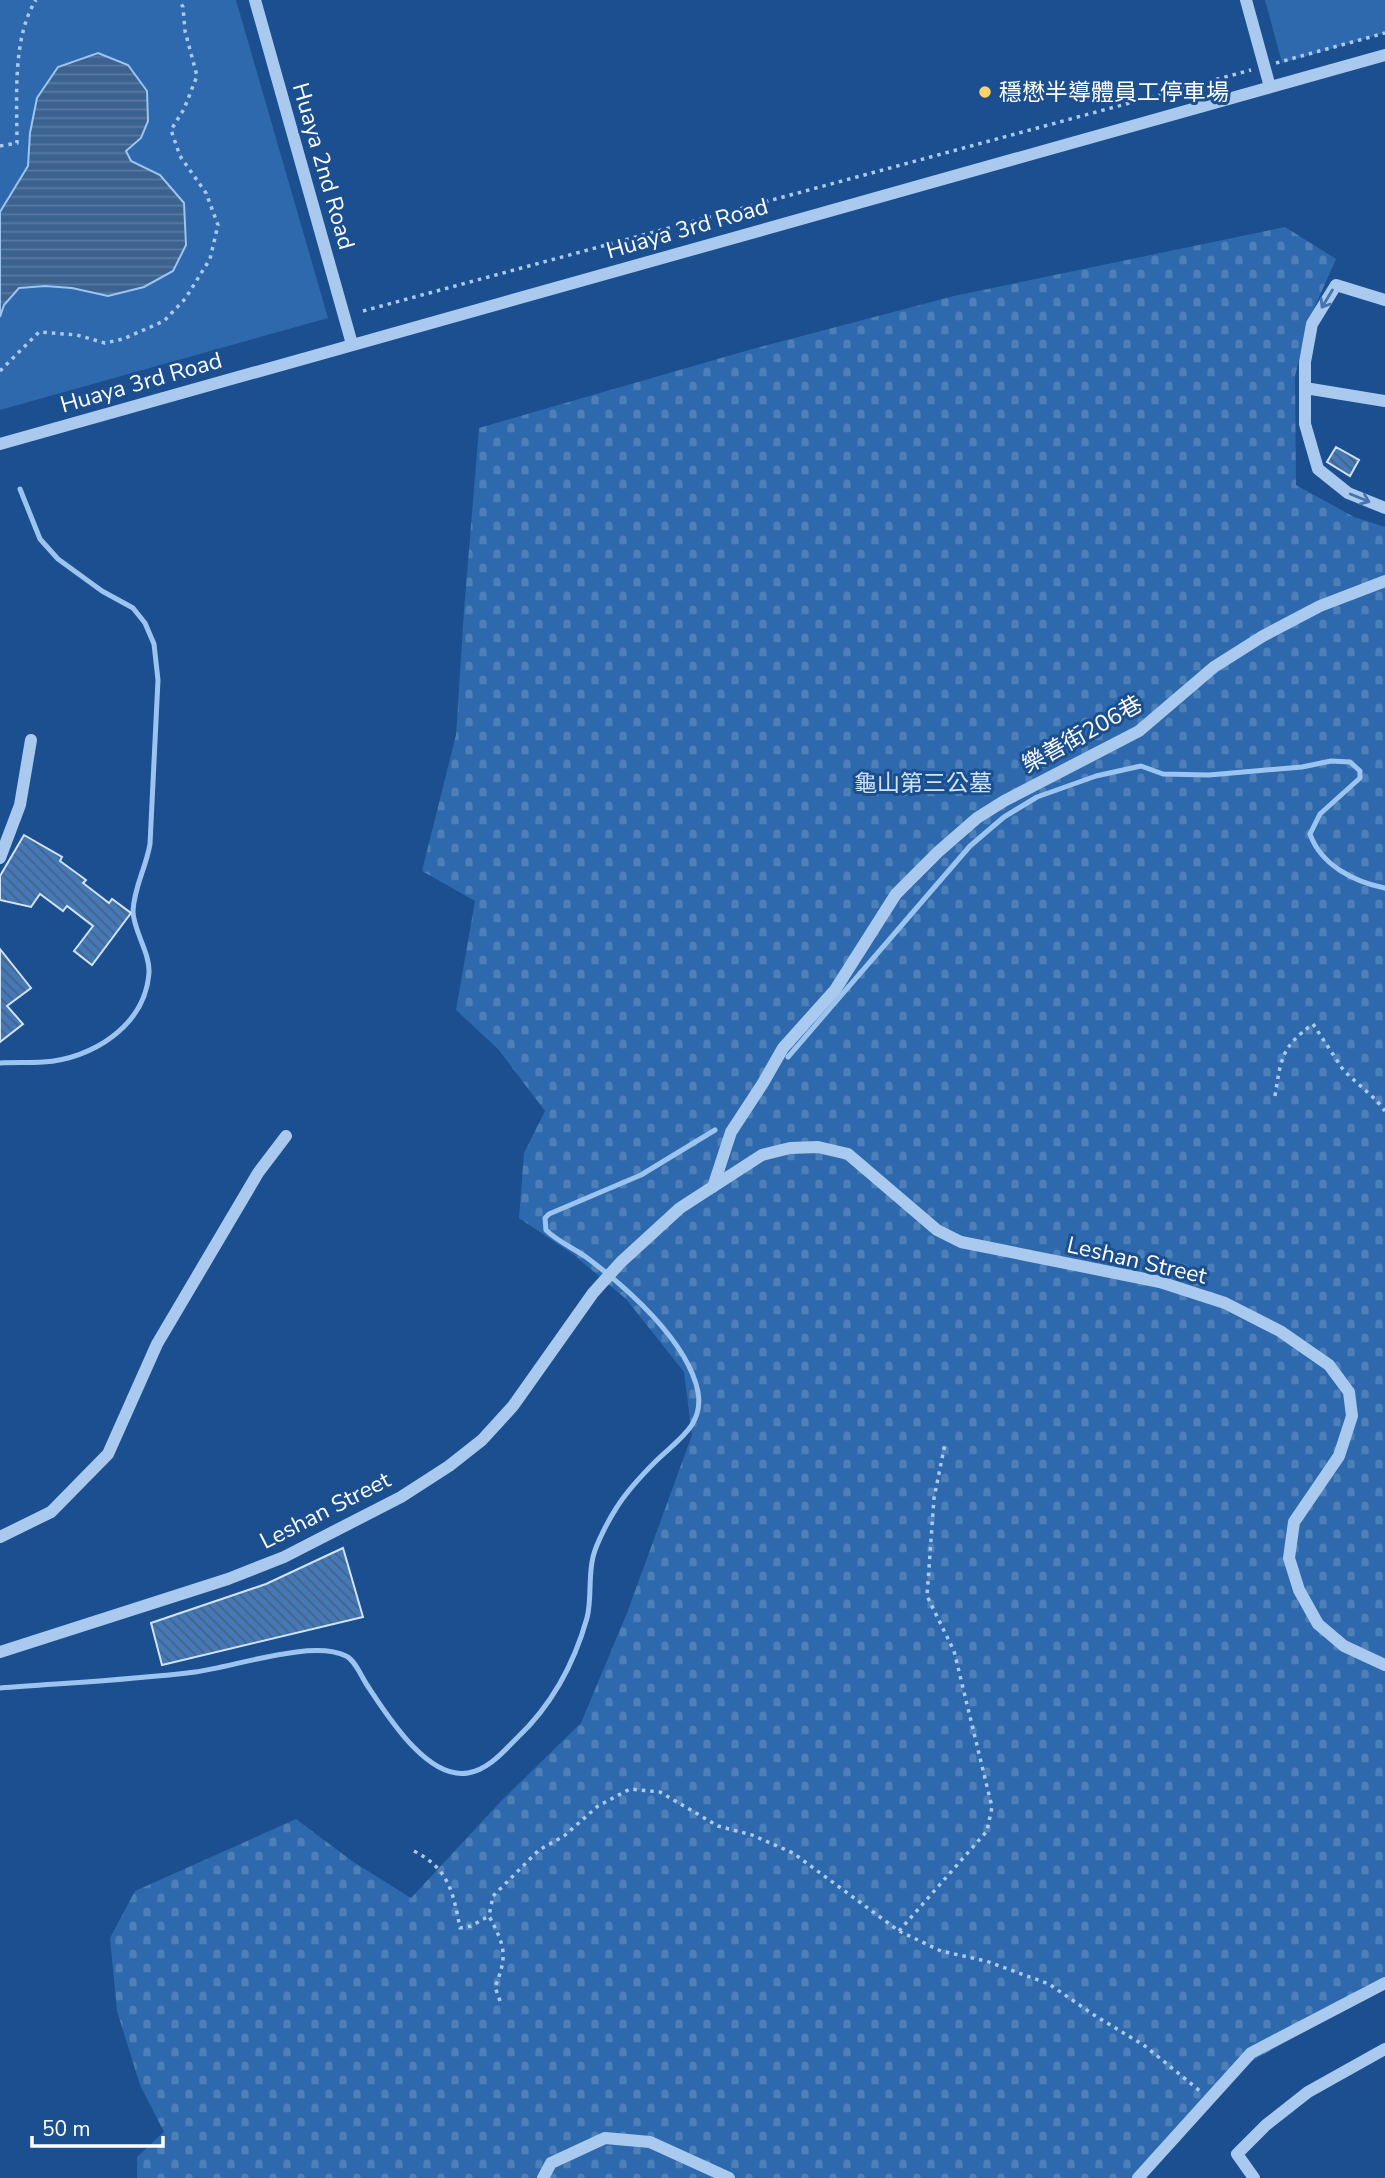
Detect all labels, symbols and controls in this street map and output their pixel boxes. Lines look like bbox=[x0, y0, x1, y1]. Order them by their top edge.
place label: 穩懋半導體員工停車場 bbox=[999, 77, 1229, 108]
street label: Huaya 2nd Road bbox=[285, 79, 362, 253]
marker: 穩懋半導體員工停車場 bbox=[977, 84, 993, 100]
street label: Huaya 3rd Road bbox=[603, 191, 772, 266]
one-way arrow bbox=[1320, 289, 1334, 309]
street label: Huaya 3rd Road bbox=[57, 345, 226, 420]
one-way arrow bbox=[1348, 492, 1370, 505]
street label: 樂善街206巷 bbox=[1016, 689, 1148, 780]
park label: 龜山第三公墓 bbox=[854, 768, 992, 799]
street label: Leshan Street bbox=[1064, 1229, 1211, 1292]
street label: Leshan Street bbox=[255, 1464, 397, 1557]
scale bar bbox=[32, 2104, 163, 2148]
text: 50 m bbox=[42, 2115, 91, 2143]

